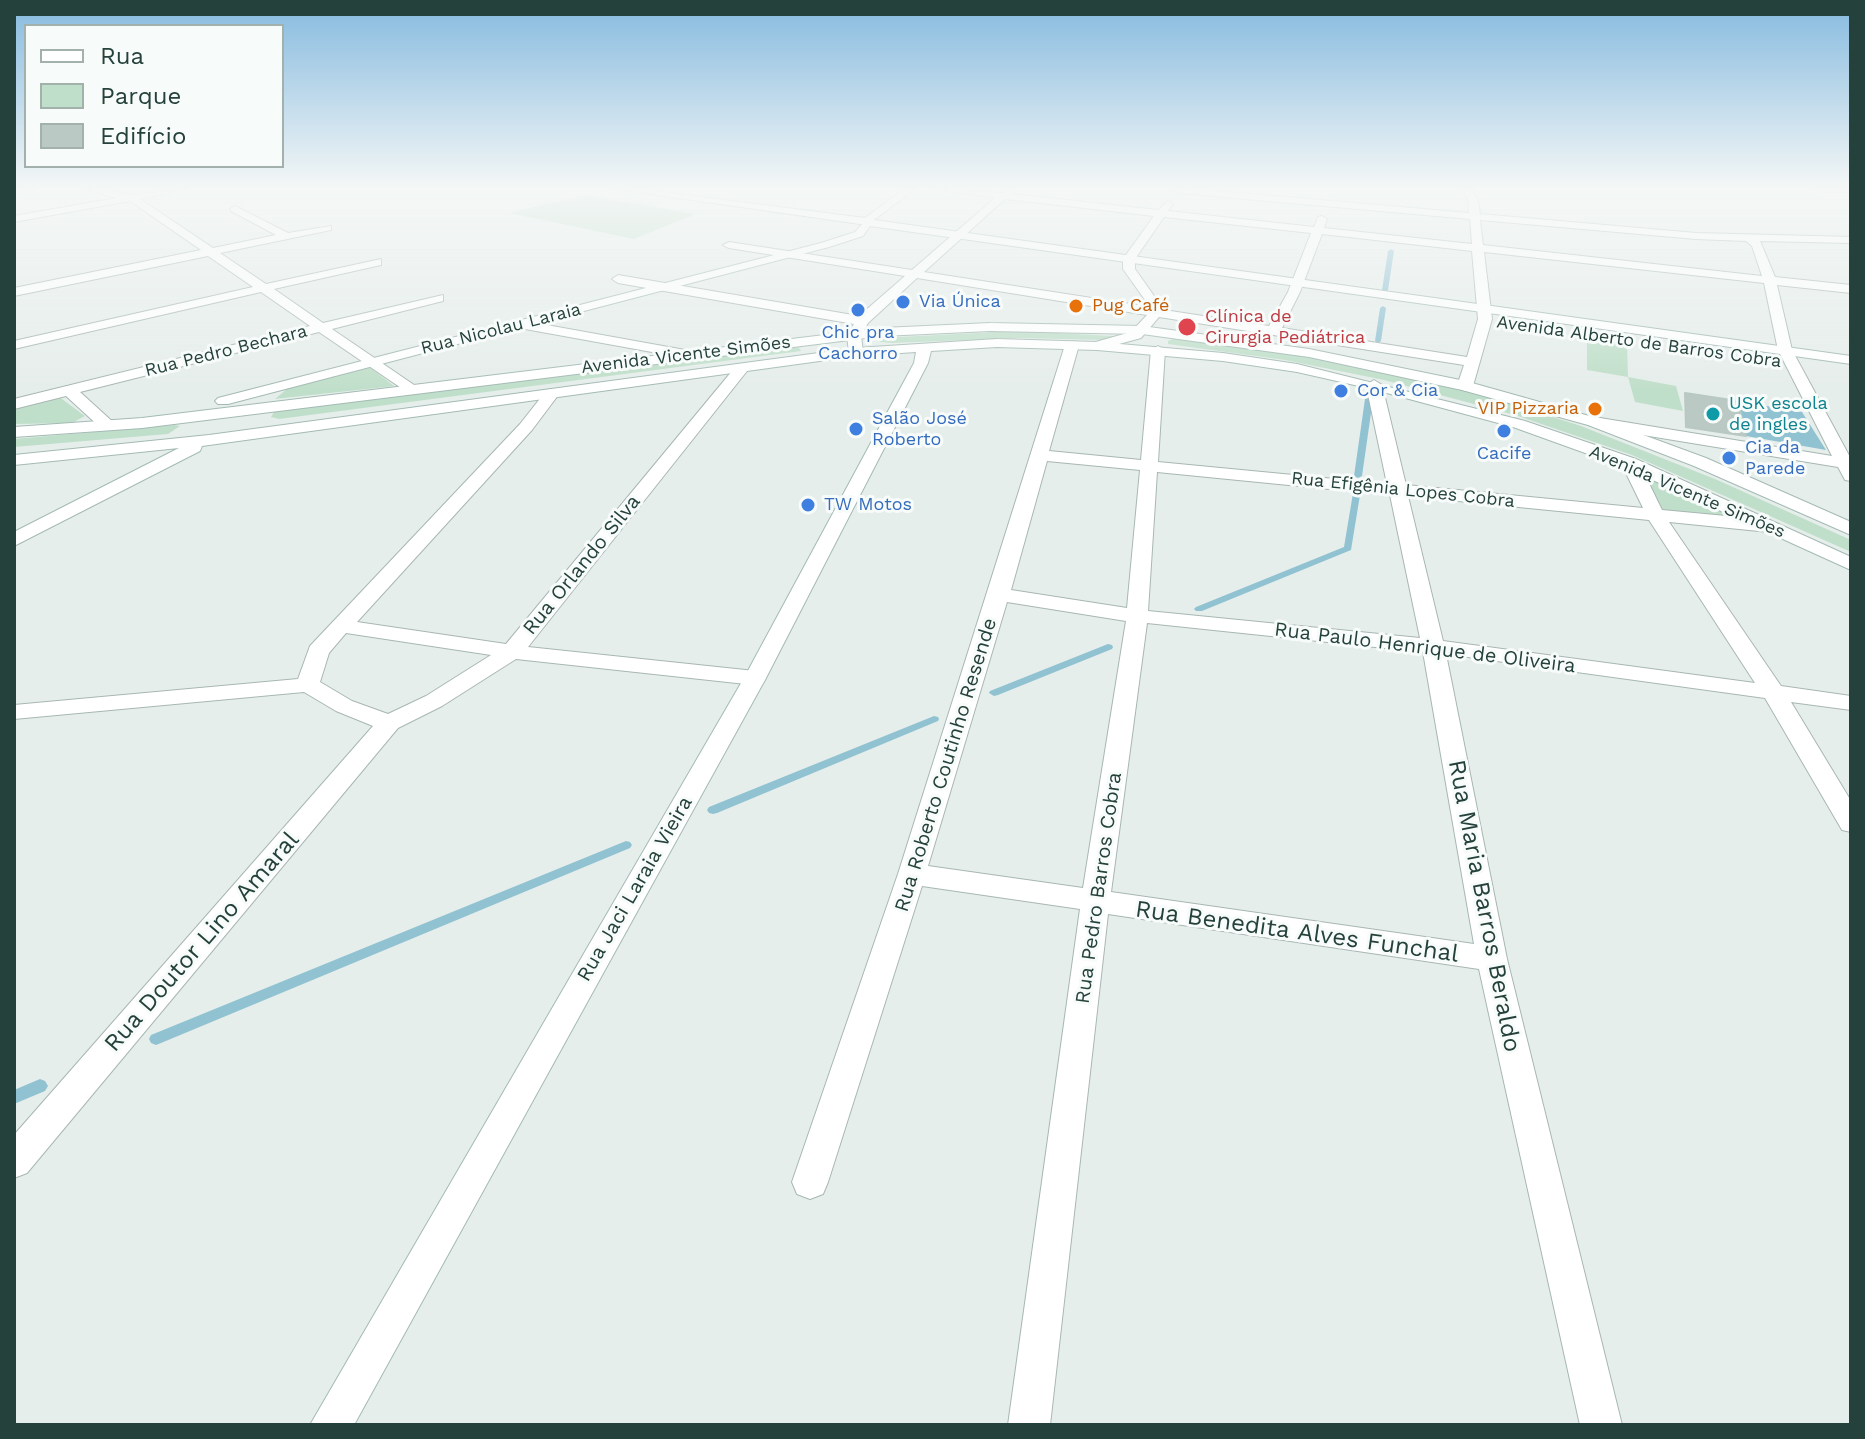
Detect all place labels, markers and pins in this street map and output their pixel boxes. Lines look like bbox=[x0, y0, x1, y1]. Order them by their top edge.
place label: Via Única bbox=[919, 291, 1001, 313]
marker: Via Única bbox=[894, 293, 912, 311]
place label: Pug Café bbox=[1092, 295, 1169, 317]
marker: Pug Café bbox=[1067, 297, 1085, 315]
marker: Chic pra Cachorro bbox=[849, 301, 867, 319]
place label: Clínica de Cirurgia Pediátrica bbox=[1205, 306, 1365, 348]
marker: Clínica de Cirurgia Pediátrica bbox=[1176, 316, 1198, 338]
place label: Chic pra Cachorro bbox=[818, 322, 898, 364]
place label: Cor & Cia bbox=[1357, 380, 1438, 402]
marker: Cor & Cia bbox=[1332, 382, 1350, 400]
place label: USK escola de ingles bbox=[1729, 393, 1828, 436]
place label: VIP Pizzaria bbox=[1477, 398, 1579, 420]
marker: VIP Pizzaria bbox=[1586, 400, 1604, 418]
marker: USK escola de ingles bbox=[1704, 405, 1722, 423]
place label: Salão José Roberto bbox=[872, 408, 967, 450]
marker: Salão José Roberto bbox=[847, 420, 865, 438]
marker: Cacife bbox=[1495, 422, 1513, 440]
place label: Cia da Parede bbox=[1745, 437, 1805, 480]
place label: Cacife bbox=[1477, 443, 1531, 465]
marker: Cia da Parede bbox=[1720, 449, 1738, 467]
place label: TW Motos bbox=[824, 494, 912, 516]
marker: TW Motos bbox=[799, 496, 817, 514]

